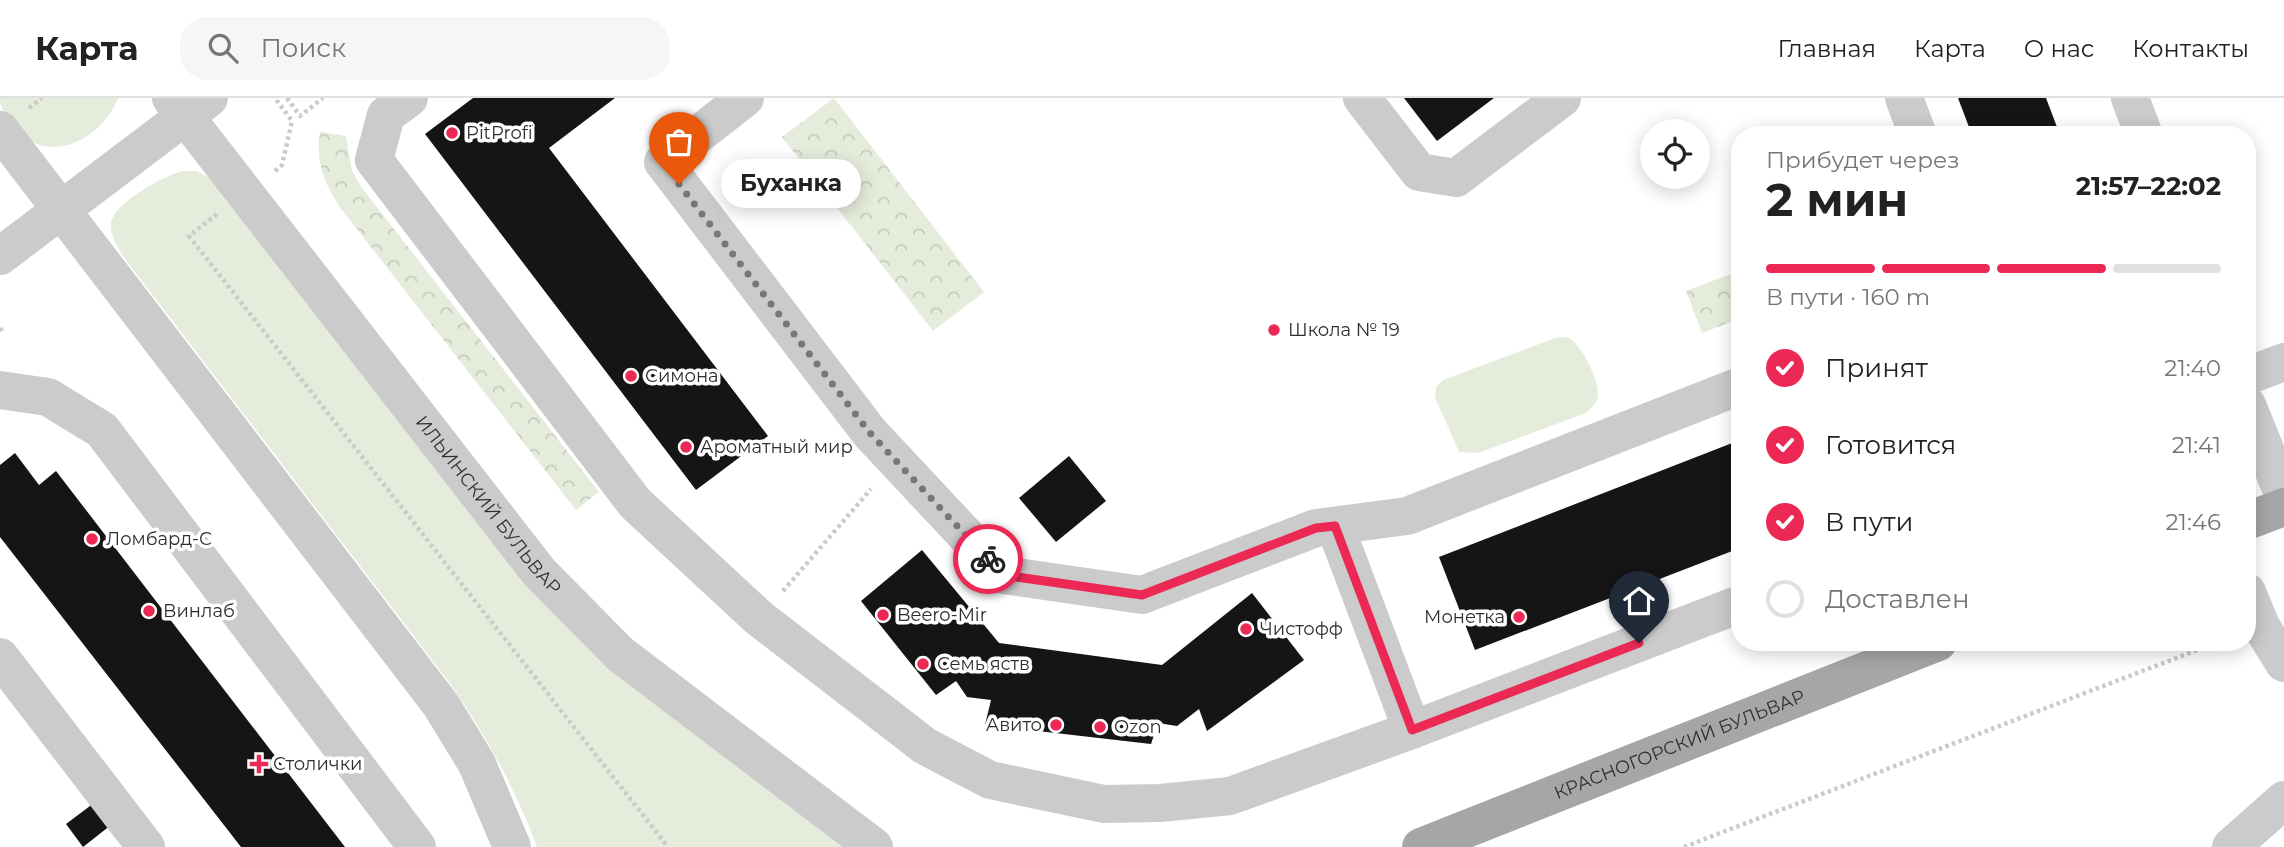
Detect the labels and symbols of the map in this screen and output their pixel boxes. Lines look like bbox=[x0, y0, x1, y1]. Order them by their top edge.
pin bbox=[649, 112, 709, 184]
place label: PitProfi bbox=[466, 122, 533, 144]
marker: PitProfi bbox=[444, 125, 460, 141]
callout: Буханка bbox=[721, 160, 861, 208]
place label: Школа № 19 bbox=[1288, 319, 1400, 341]
marker: Школа № 19 bbox=[1266, 322, 1282, 338]
place label: Симона bbox=[645, 365, 719, 387]
marker: Симона bbox=[623, 368, 639, 384]
street label: ИЛЬИНСКИЙ БУЛЬВАР bbox=[411, 411, 566, 599]
place label: Ароматный мир bbox=[700, 436, 853, 458]
marker: Ароматный мир bbox=[678, 439, 694, 455]
courier bbox=[953, 524, 1023, 594]
place label: Ломбард-С bbox=[106, 528, 212, 550]
marker: Ломбард-С bbox=[84, 531, 100, 547]
pin bbox=[1609, 571, 1669, 643]
place label: Винлаб bbox=[163, 600, 235, 622]
marker: Винлаб bbox=[141, 603, 157, 619]
place label: Beero-Mir bbox=[897, 604, 987, 626]
place label: Монетка bbox=[1424, 606, 1505, 628]
marker: Beero-Mir bbox=[875, 607, 891, 623]
marker: Монетка bbox=[1511, 609, 1527, 625]
place label: Чистофф bbox=[1260, 618, 1343, 640]
marker: Чистофф bbox=[1238, 621, 1254, 637]
place label: Семь яств bbox=[937, 653, 1030, 675]
marker: Семь яств bbox=[915, 656, 931, 672]
street label: КРАСНОГОРСКИЙ БУЛЬВАР bbox=[1551, 685, 1808, 804]
place label: Авито bbox=[986, 714, 1042, 736]
place label: Ozon bbox=[1114, 716, 1162, 738]
marker: Авито bbox=[1048, 717, 1064, 733]
marker: Ozon bbox=[1092, 719, 1108, 735]
place label: Столички bbox=[273, 753, 362, 775]
marker: Столички bbox=[251, 756, 267, 772]

